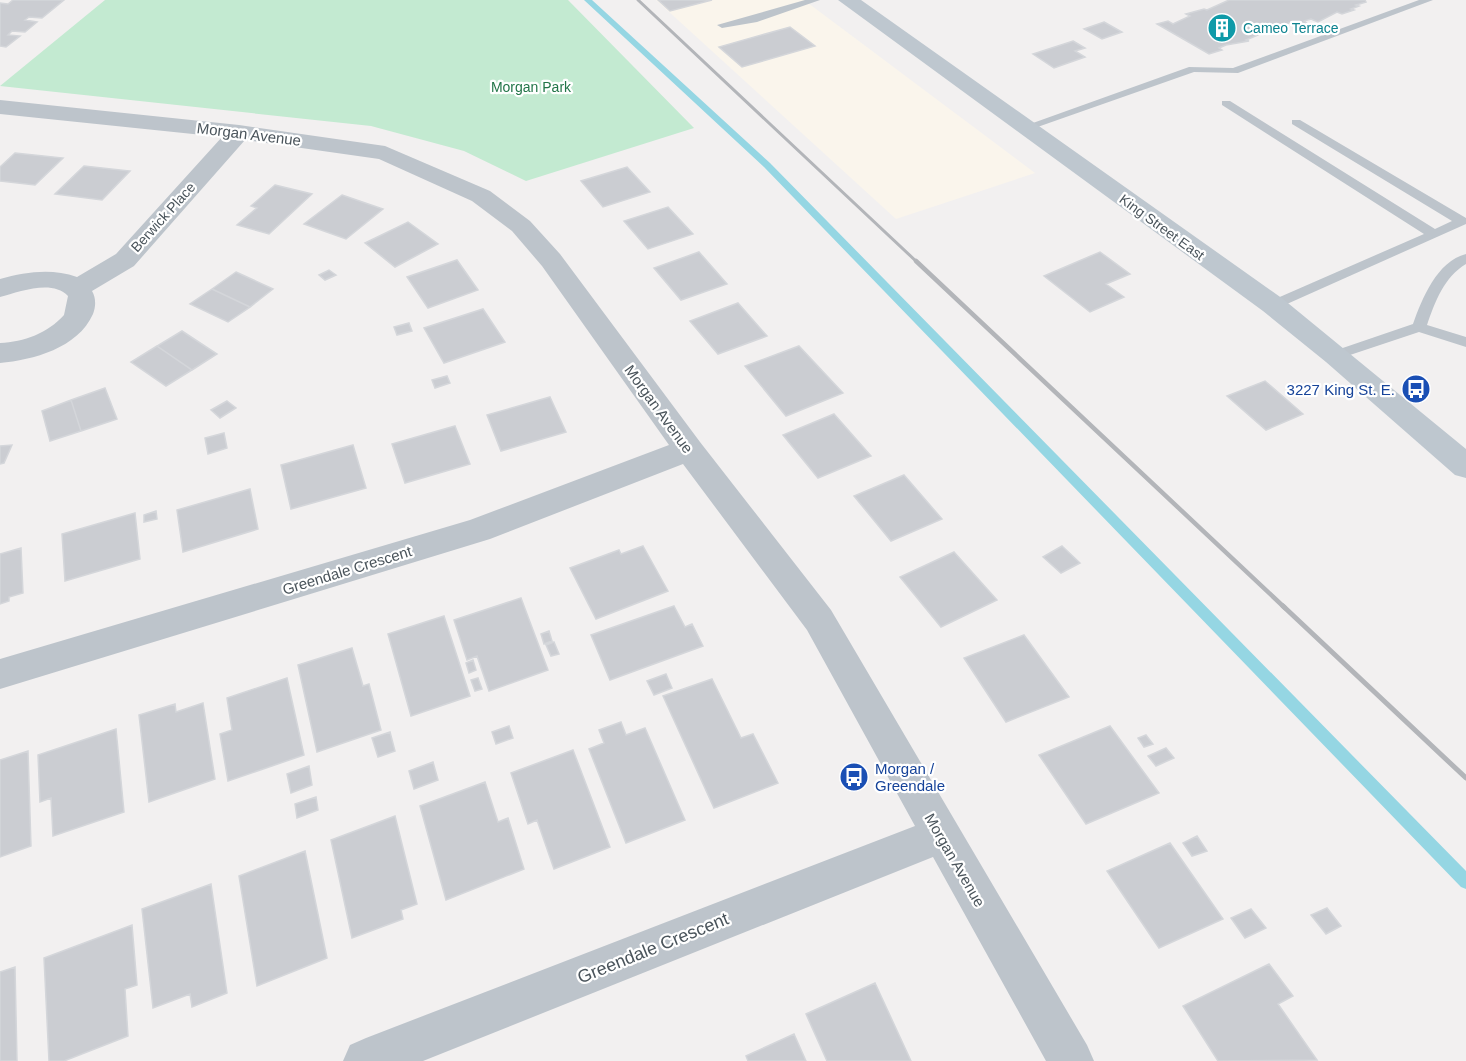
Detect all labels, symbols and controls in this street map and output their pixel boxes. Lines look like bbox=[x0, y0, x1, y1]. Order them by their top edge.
building icon: Cameo Terrace bbox=[1206, 12, 1238, 44]
place label: Cameo Terrace bbox=[1243, 20, 1339, 36]
park label: Morgan Park bbox=[491, 79, 572, 95]
street label: Morgan Avenue bbox=[196, 119, 302, 149]
street label: Berwick Place bbox=[128, 179, 199, 255]
street label: King Street East bbox=[1116, 191, 1208, 263]
street label: Morgan Avenue bbox=[621, 362, 697, 456]
bus stop icon: 3227 King St. E. bbox=[1400, 373, 1432, 405]
place label: 3227 King St. E. bbox=[1287, 381, 1395, 398]
street label: Greendale Crescent bbox=[280, 542, 414, 598]
place label: Morgan / Greendale bbox=[875, 760, 945, 794]
bus stop icon: Morgan / Greendale bbox=[838, 761, 870, 793]
street label: Morgan Avenue bbox=[921, 810, 989, 910]
street label: Greendale Crescent bbox=[575, 909, 731, 987]

